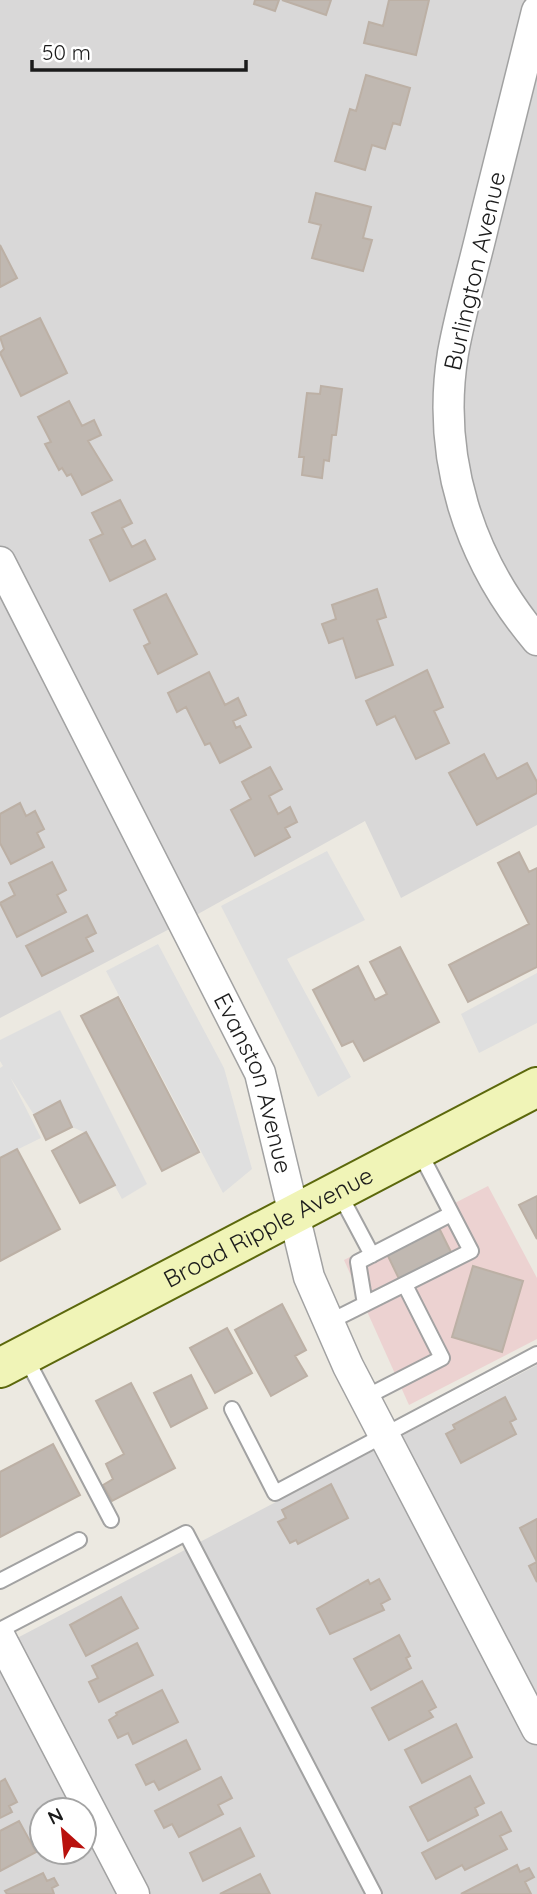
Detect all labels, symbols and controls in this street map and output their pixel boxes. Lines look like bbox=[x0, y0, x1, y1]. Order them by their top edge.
scale bar bbox=[32, 28, 245, 72]
text: 50 m bbox=[42, 39, 91, 65]
street label: Burlington Avenue bbox=[437, 168, 511, 373]
street label: Evanston Avenue bbox=[208, 988, 300, 1176]
street label: Broad Ripple Avenue bbox=[158, 1159, 378, 1294]
north arrow bbox=[28, 1796, 98, 1866]
text: N bbox=[44, 1802, 67, 1830]

